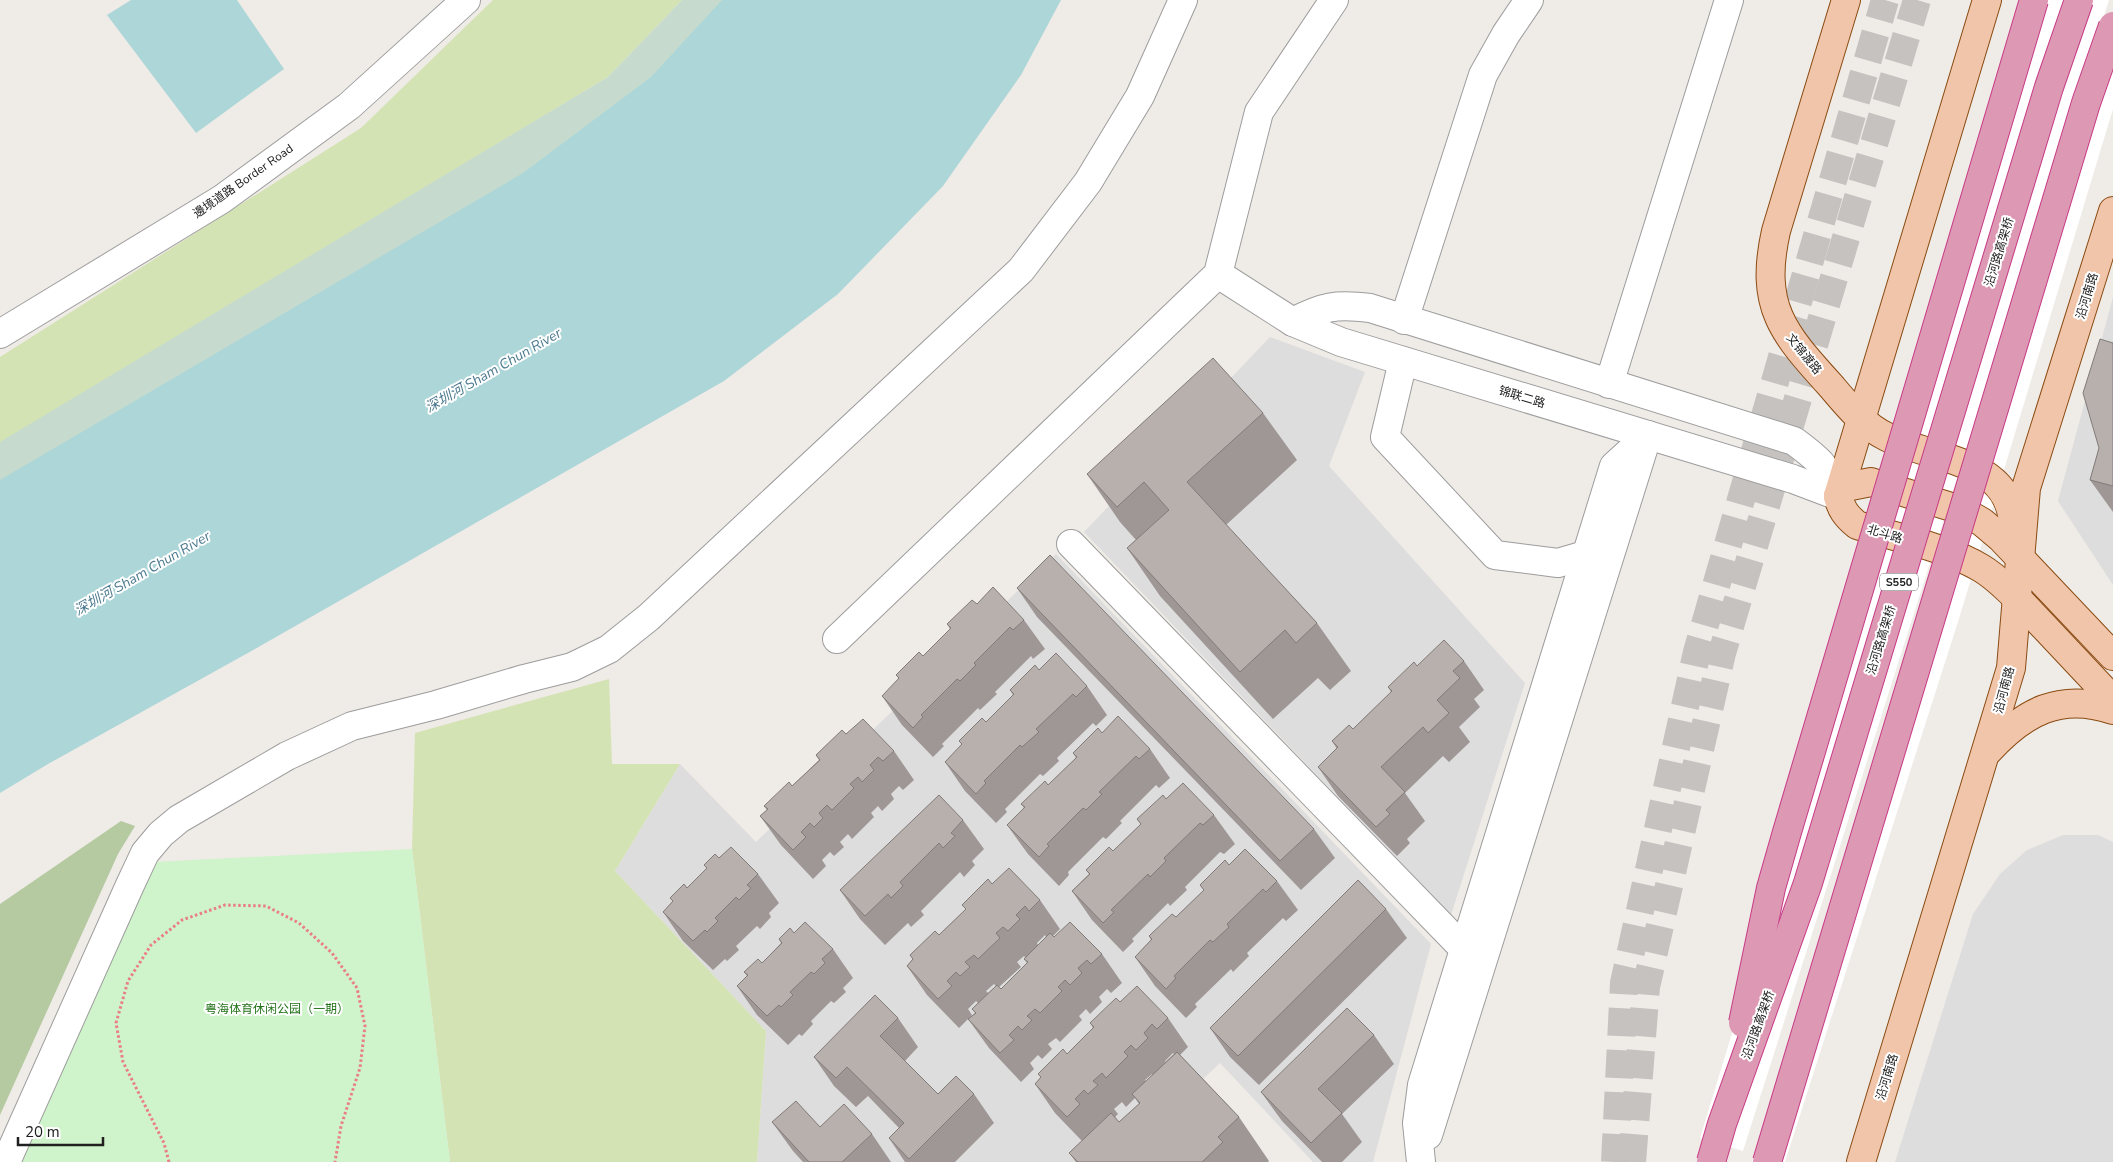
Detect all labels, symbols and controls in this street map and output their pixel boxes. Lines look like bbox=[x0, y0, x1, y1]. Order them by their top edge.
street label: 邊境道路 Border Road bbox=[190, 140, 296, 222]
street label: 沿河路高架桥 bbox=[1981, 215, 2017, 289]
street label: 沿河南路 bbox=[2072, 271, 2102, 321]
water label: 深圳河 Sham Chun River bbox=[422, 323, 566, 417]
street label: 文锦渡路 bbox=[1783, 330, 1825, 378]
street label: 锦联二路 bbox=[1497, 382, 1547, 412]
street label: 北斗路 bbox=[1865, 521, 1905, 547]
water label: 深圳河 Sham Chun River bbox=[71, 526, 215, 620]
road number: S550 bbox=[1880, 574, 1918, 590]
street label: 沿河路高架桥 bbox=[1863, 603, 1899, 677]
street label: 沿河南路 bbox=[1990, 665, 2018, 715]
street label: 沿河路高架桥 bbox=[1738, 988, 1778, 1062]
park label: 粤海体育休闲公园（一期） bbox=[205, 1001, 349, 1017]
street label: 沿河南路 bbox=[1872, 1052, 1902, 1102]
scale bar bbox=[18, 1114, 102, 1146]
text: 20 m bbox=[25, 1122, 60, 1142]

